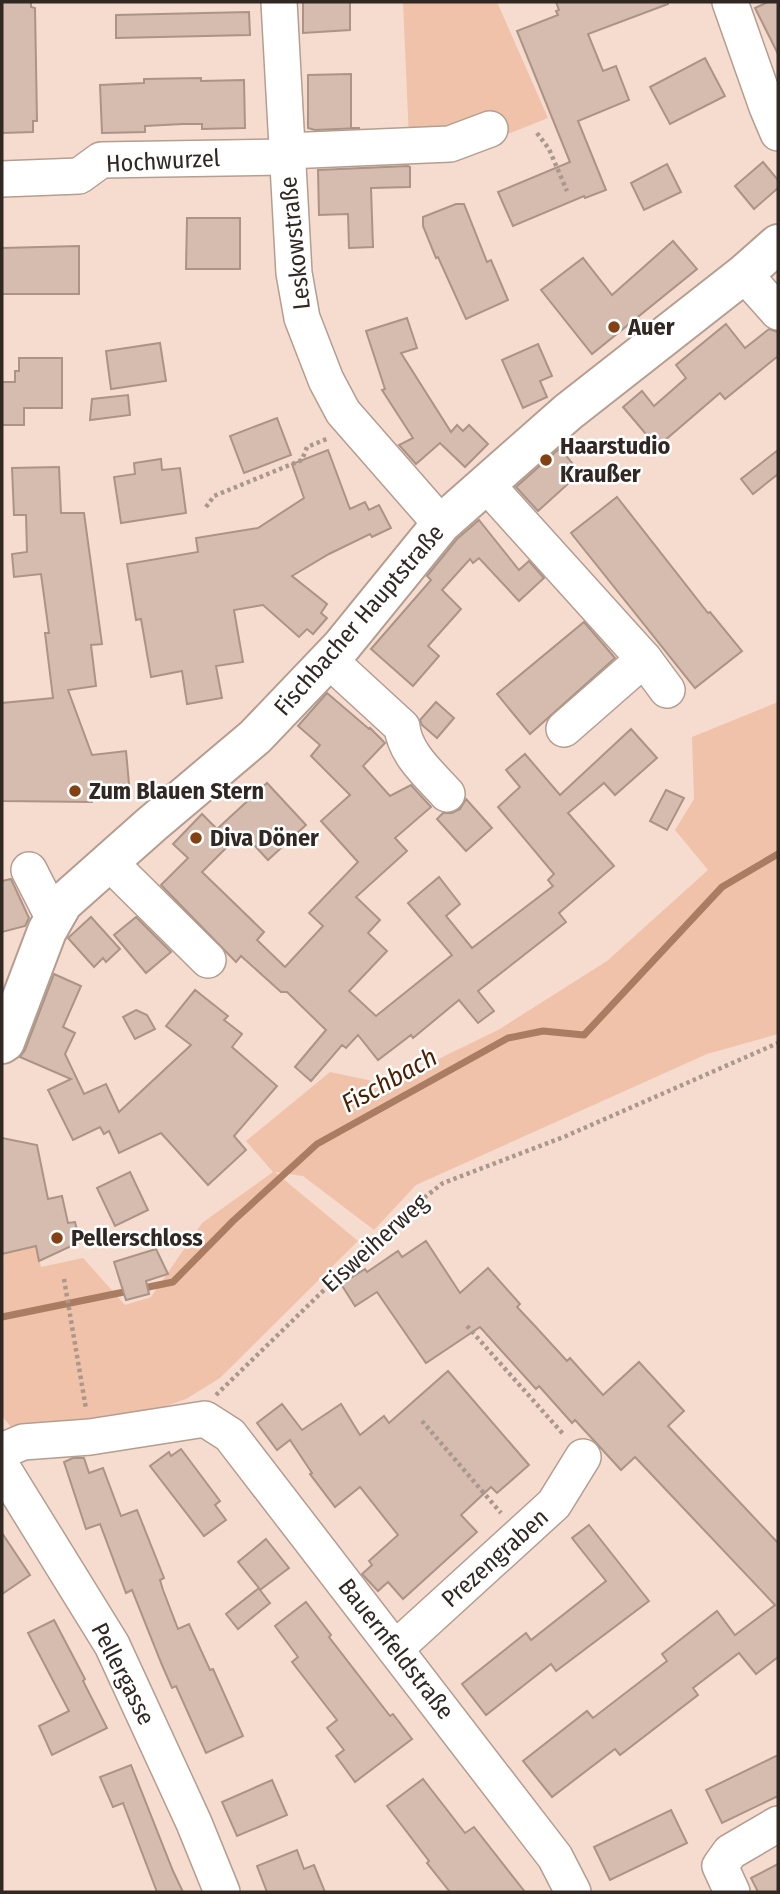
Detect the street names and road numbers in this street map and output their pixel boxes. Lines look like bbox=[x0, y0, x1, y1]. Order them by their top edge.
street label: Hochwurzel bbox=[105, 144, 221, 178]
street label: Leskowstraße bbox=[274, 175, 316, 311]
street label: Fischbacher Hauptstraße bbox=[268, 519, 450, 721]
street label: Eisweiherweg bbox=[316, 1188, 434, 1298]
street label: Prezengraben bbox=[436, 1503, 554, 1613]
street label: Bauernfeldstraße bbox=[332, 1573, 460, 1725]
street label: Pellergasse bbox=[85, 1618, 161, 1730]

